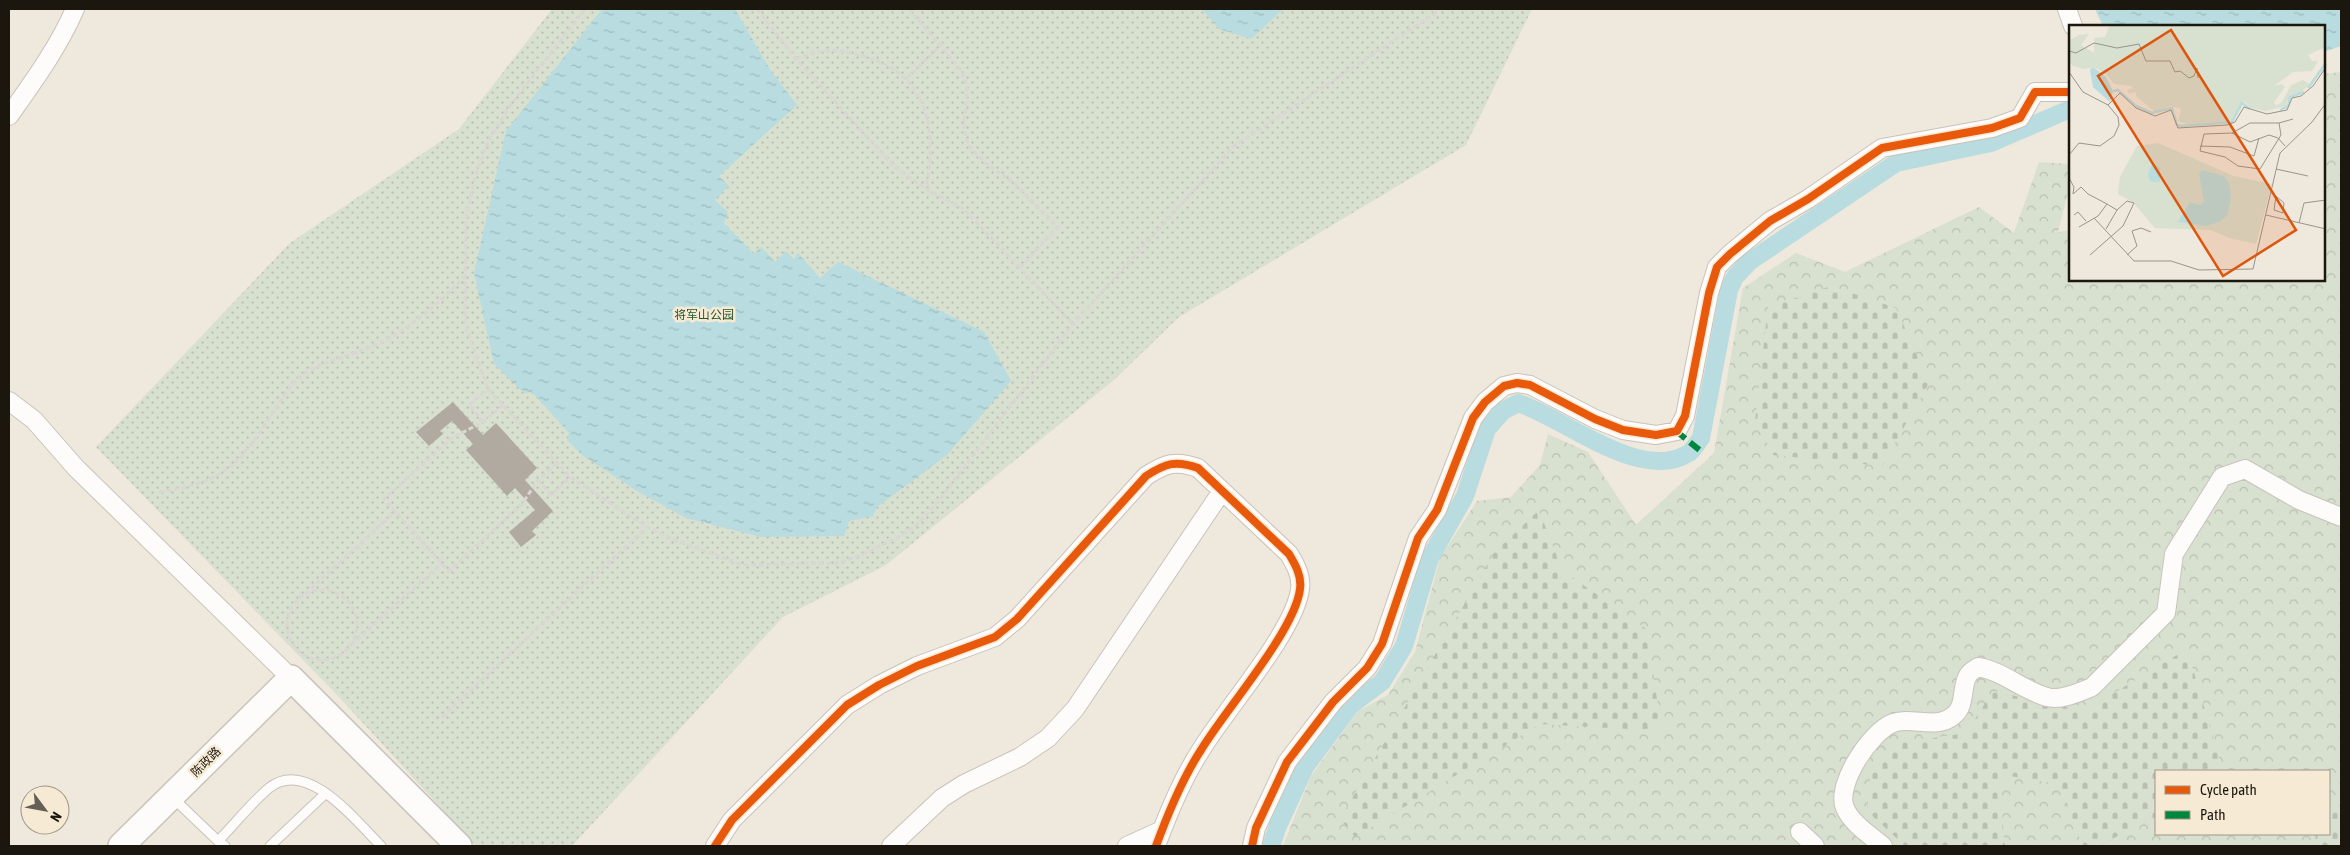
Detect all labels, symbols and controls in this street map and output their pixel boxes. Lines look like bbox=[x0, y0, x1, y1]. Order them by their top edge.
inset map bbox=[2069, 25, 2325, 281]
park label: 将军山公园 bbox=[674, 308, 734, 322]
street label: 陈政路 bbox=[188, 744, 224, 780]
legend bbox=[2155, 770, 2330, 835]
text: Cycle path bbox=[2200, 781, 2257, 798]
north arrow bbox=[20, 785, 70, 835]
text: Path bbox=[2200, 806, 2226, 823]
text: N bbox=[47, 809, 65, 825]

